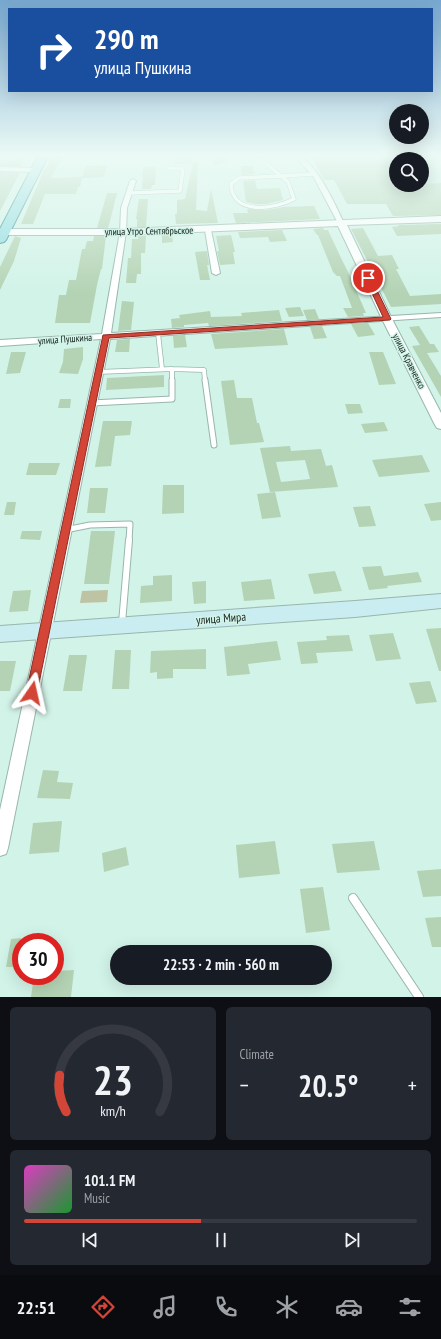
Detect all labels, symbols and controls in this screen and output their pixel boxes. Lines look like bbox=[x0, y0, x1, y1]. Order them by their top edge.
text: 290 m bbox=[94, 20, 158, 57]
icon: right bbox=[28, 24, 80, 76]
text: улица Пушкина bbox=[94, 56, 192, 79]
map controls bbox=[389, 104, 429, 192]
button: sound bbox=[389, 104, 429, 144]
button: search bbox=[389, 152, 429, 192]
street label: улица Утро Сентябрьское bbox=[105, 224, 193, 238]
pin bbox=[351, 261, 385, 295]
icon: arrive bbox=[357, 267, 379, 289]
street label: улица Пушкина bbox=[38, 331, 92, 347]
street label: улица Кравченко bbox=[389, 331, 429, 391]
street label: улица Мира bbox=[195, 609, 247, 627]
position arrow bbox=[11, 672, 53, 714]
speed limit sign: 30 bbox=[12, 933, 64, 985]
text: 22:53 · 2 min · 560 m bbox=[163, 955, 279, 974]
text: Climate bbox=[240, 1046, 274, 1063]
text: 23 bbox=[93, 1052, 133, 1105]
text: 20.5° bbox=[298, 1066, 358, 1105]
text: − bbox=[240, 1071, 249, 1099]
text: + bbox=[408, 1071, 417, 1099]
text: km/h bbox=[100, 1100, 125, 1119]
text: 101.1 FM bbox=[84, 1171, 135, 1190]
text: Music bbox=[84, 1190, 110, 1207]
icon: previous bbox=[79, 1229, 101, 1251]
icon: pause bbox=[210, 1229, 232, 1251]
icon: next bbox=[341, 1229, 363, 1251]
icon: directions bbox=[89, 1293, 117, 1321]
icon: music bbox=[151, 1293, 179, 1321]
icon: phone bbox=[212, 1293, 240, 1321]
icon: climate bbox=[273, 1293, 301, 1321]
icon: car bbox=[335, 1293, 363, 1321]
icon: filters bbox=[396, 1293, 424, 1321]
text: 22:51 bbox=[17, 1296, 56, 1319]

